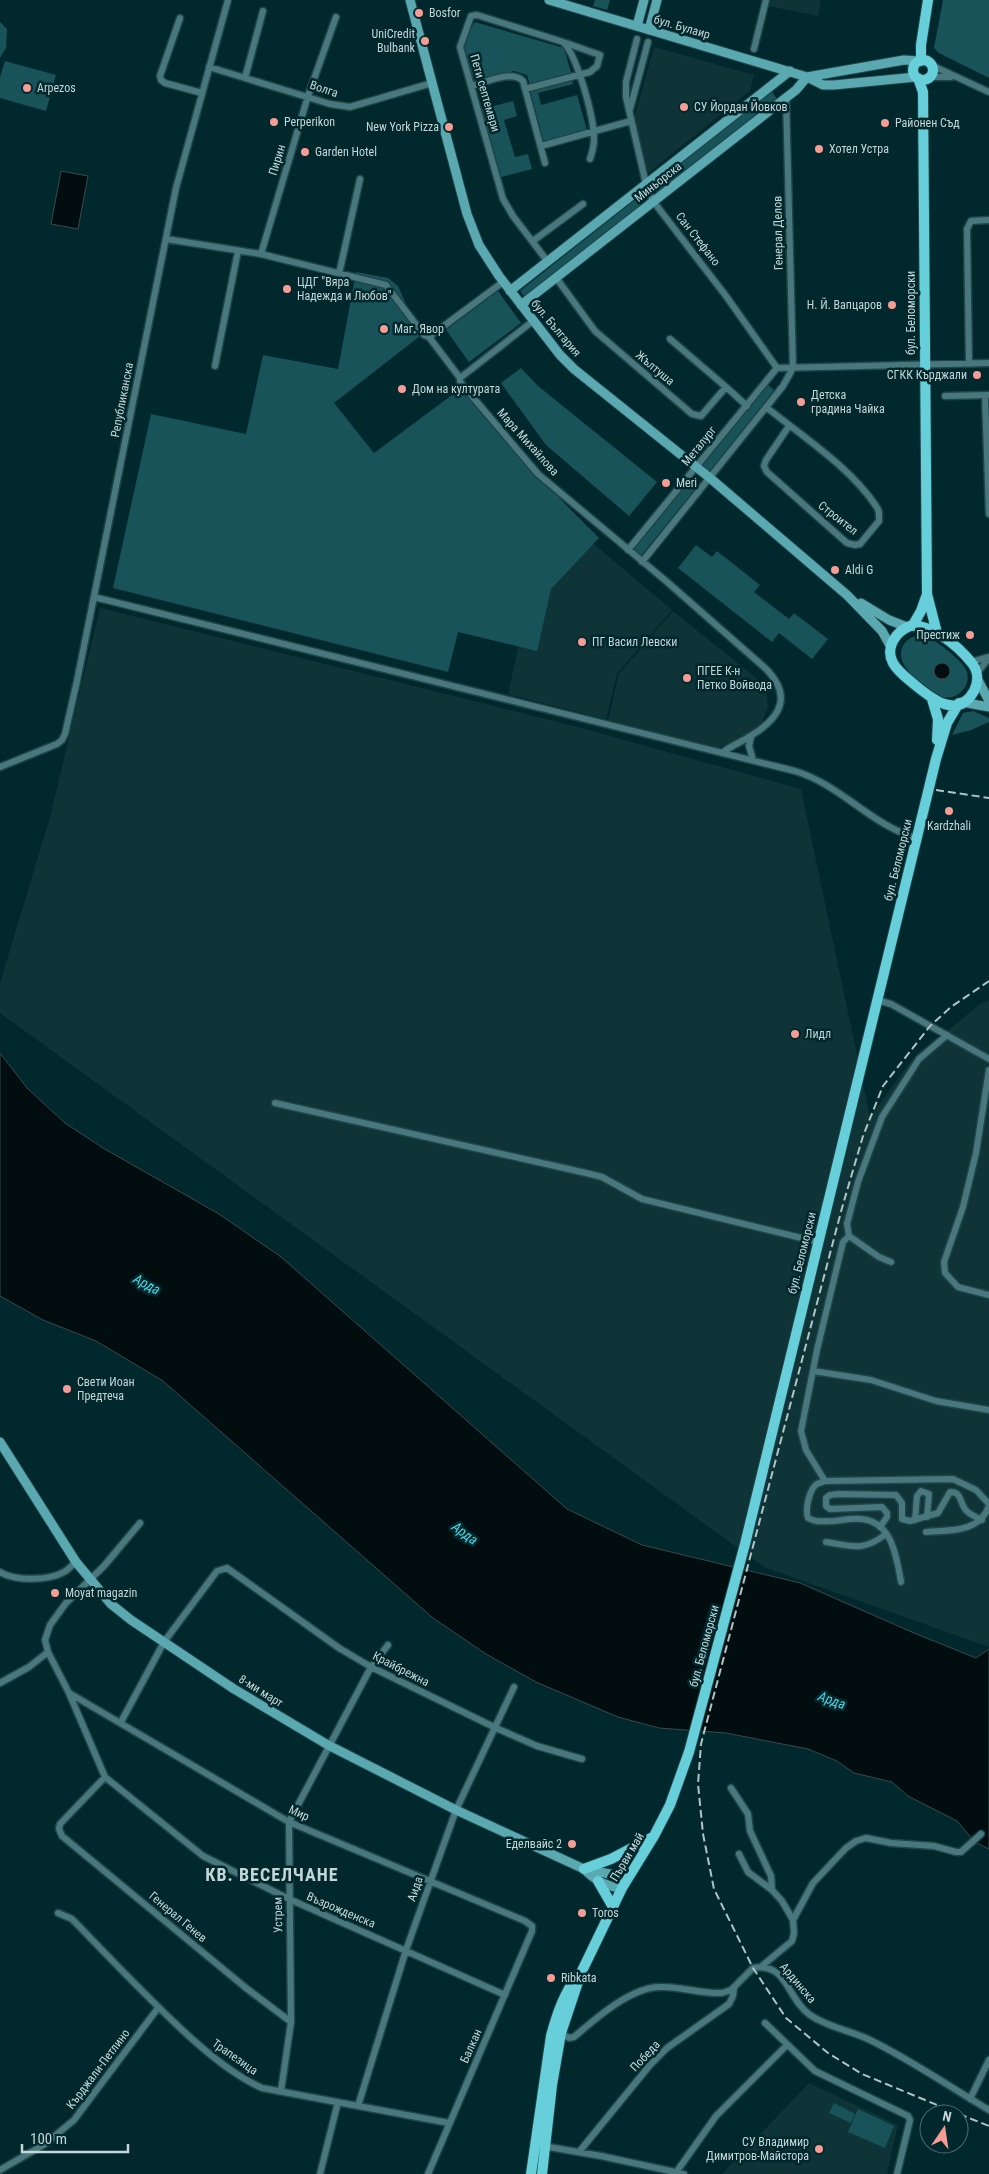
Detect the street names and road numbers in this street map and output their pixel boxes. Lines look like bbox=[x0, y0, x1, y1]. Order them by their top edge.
street label: бул. Булаир bbox=[652, 12, 712, 42]
street label: Пети септември bbox=[467, 52, 503, 134]
street label: Волга bbox=[308, 78, 340, 100]
street label: Пирин bbox=[266, 143, 288, 177]
street label: Миньорска bbox=[632, 159, 685, 205]
street label: Генерал Делов bbox=[770, 196, 786, 270]
street label: Сан Стефано bbox=[673, 210, 723, 268]
street label: бул. Беломорски bbox=[904, 271, 918, 355]
street label: бул. България bbox=[528, 297, 584, 359]
street label: Жълтуша bbox=[633, 348, 677, 388]
street label: Републиканска bbox=[108, 361, 136, 439]
street label: Мара Михайлова bbox=[494, 406, 562, 479]
street label: Металург bbox=[679, 423, 720, 469]
street label: Строител bbox=[815, 498, 861, 538]
street label: бул. Беломорски bbox=[881, 818, 915, 902]
street label: бул. Беломорски bbox=[785, 1211, 819, 1295]
street label: бул. Беломорски bbox=[686, 1604, 722, 1688]
street label: Крайбрежна bbox=[370, 1649, 432, 1689]
street label: 8-ми март bbox=[236, 1672, 286, 1710]
street label: Мир bbox=[286, 1802, 312, 1824]
street label: Първи май bbox=[607, 1830, 647, 1884]
street label: Аида bbox=[404, 1875, 426, 1903]
street label: Генерал Генев bbox=[146, 1889, 210, 1945]
street label: Възрожденска bbox=[305, 1889, 378, 1931]
street label: Устрем bbox=[271, 1897, 285, 1933]
street label: Ардинска bbox=[777, 1960, 819, 2006]
street label: Кърджали-Петлино bbox=[63, 2026, 133, 2112]
street label: Балкан bbox=[457, 2027, 485, 2065]
street label: Трапезица bbox=[209, 2036, 261, 2078]
street label: Победа bbox=[627, 2037, 663, 2074]

